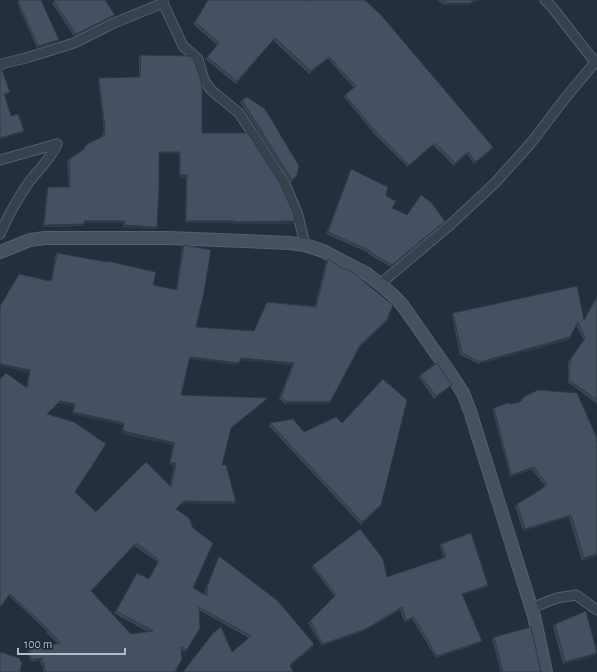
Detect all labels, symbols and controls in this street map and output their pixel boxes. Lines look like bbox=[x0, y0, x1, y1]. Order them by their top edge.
scale bar bbox=[18, 630, 125, 656]
text: 100 m bbox=[24, 638, 52, 650]

